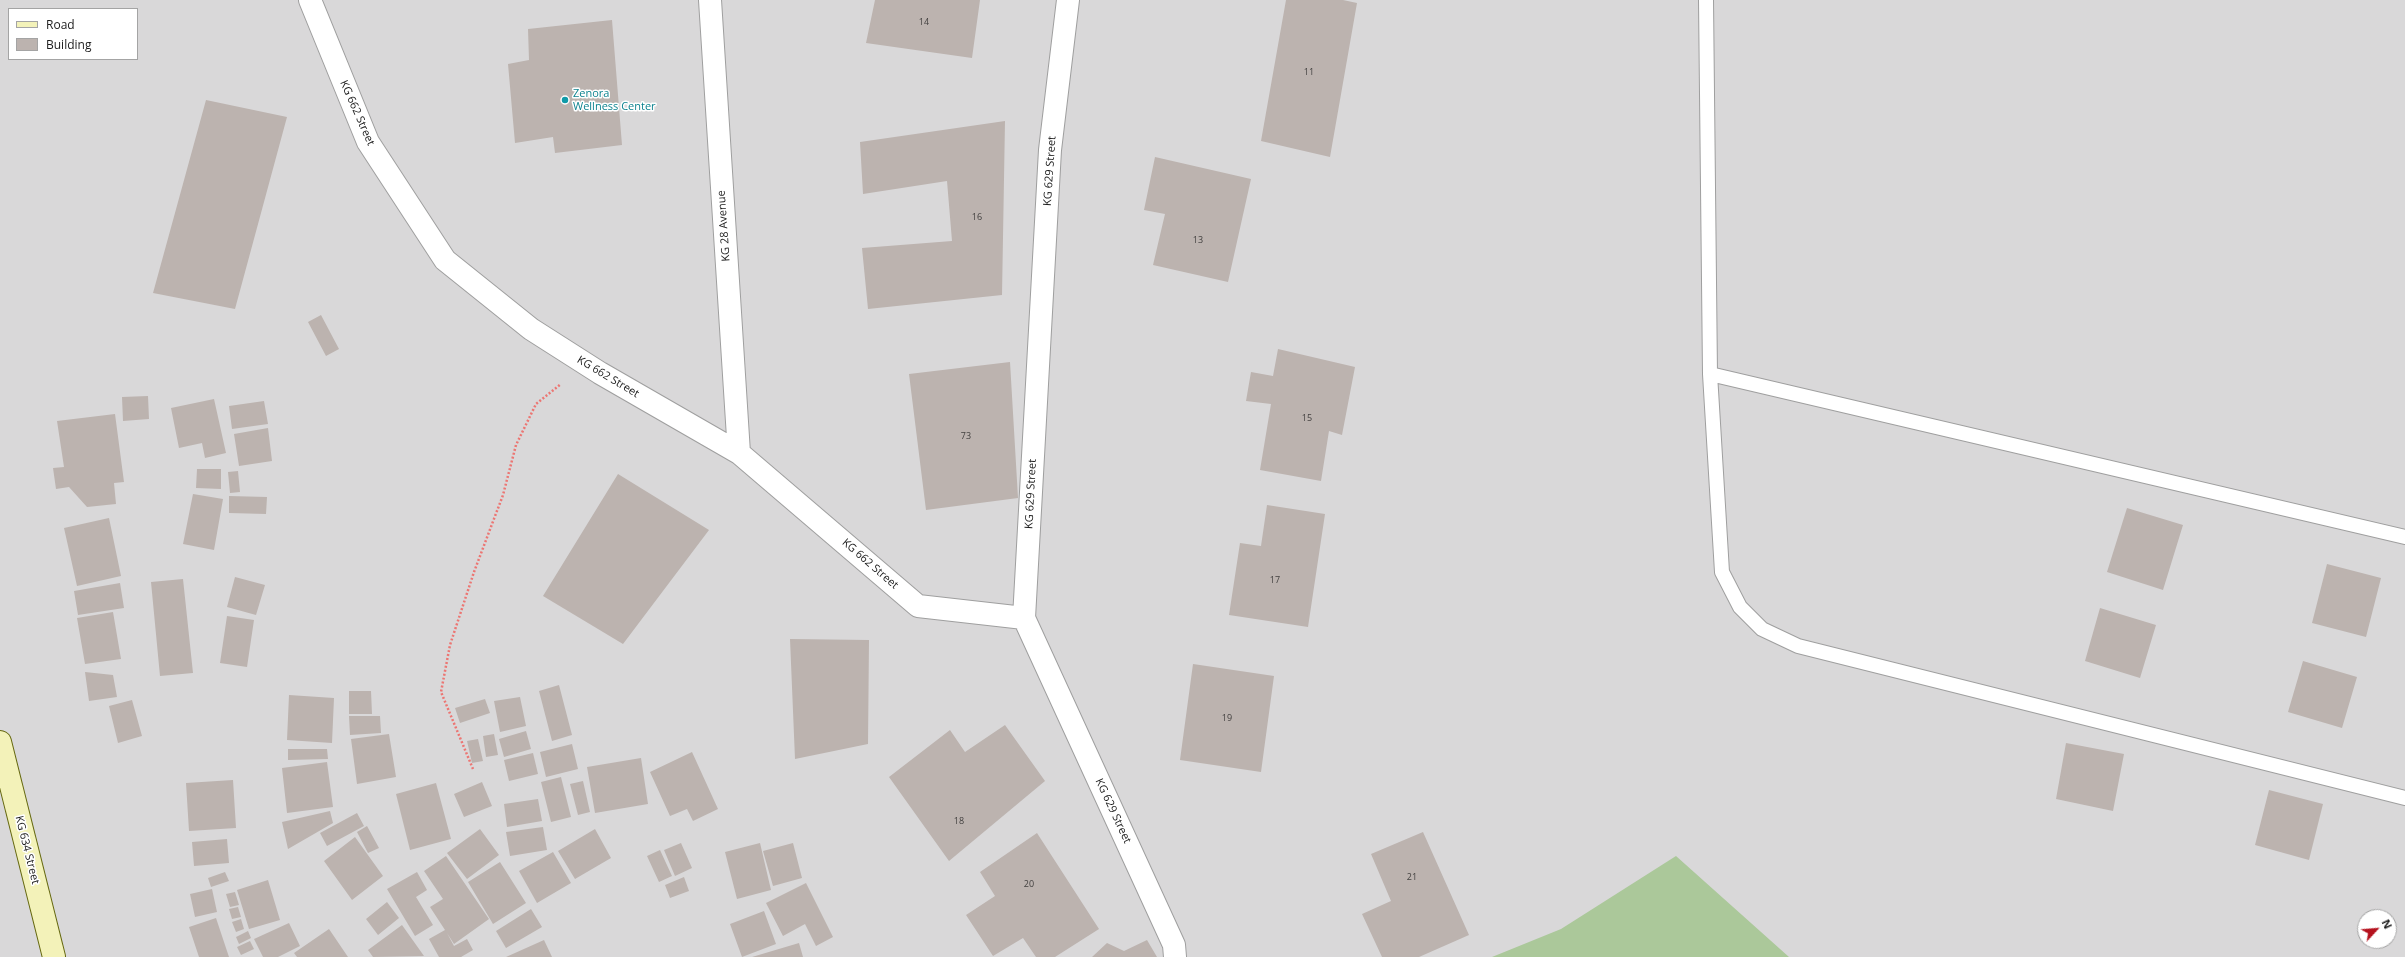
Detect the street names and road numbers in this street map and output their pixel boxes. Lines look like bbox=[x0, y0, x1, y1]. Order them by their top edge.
street label: KG 662 Street bbox=[337, 78, 377, 148]
street label: KG 629 Street bbox=[1041, 136, 1059, 206]
street label: KG 28 Avenue bbox=[715, 190, 733, 262]
street label: KG 662 Street bbox=[575, 353, 641, 401]
street label: KG 629 Street bbox=[1023, 459, 1039, 529]
street label: KG 662 Street bbox=[839, 536, 901, 592]
street label: KG 629 Street bbox=[1092, 776, 1134, 846]
street label: KG 634 Street bbox=[12, 814, 42, 886]

